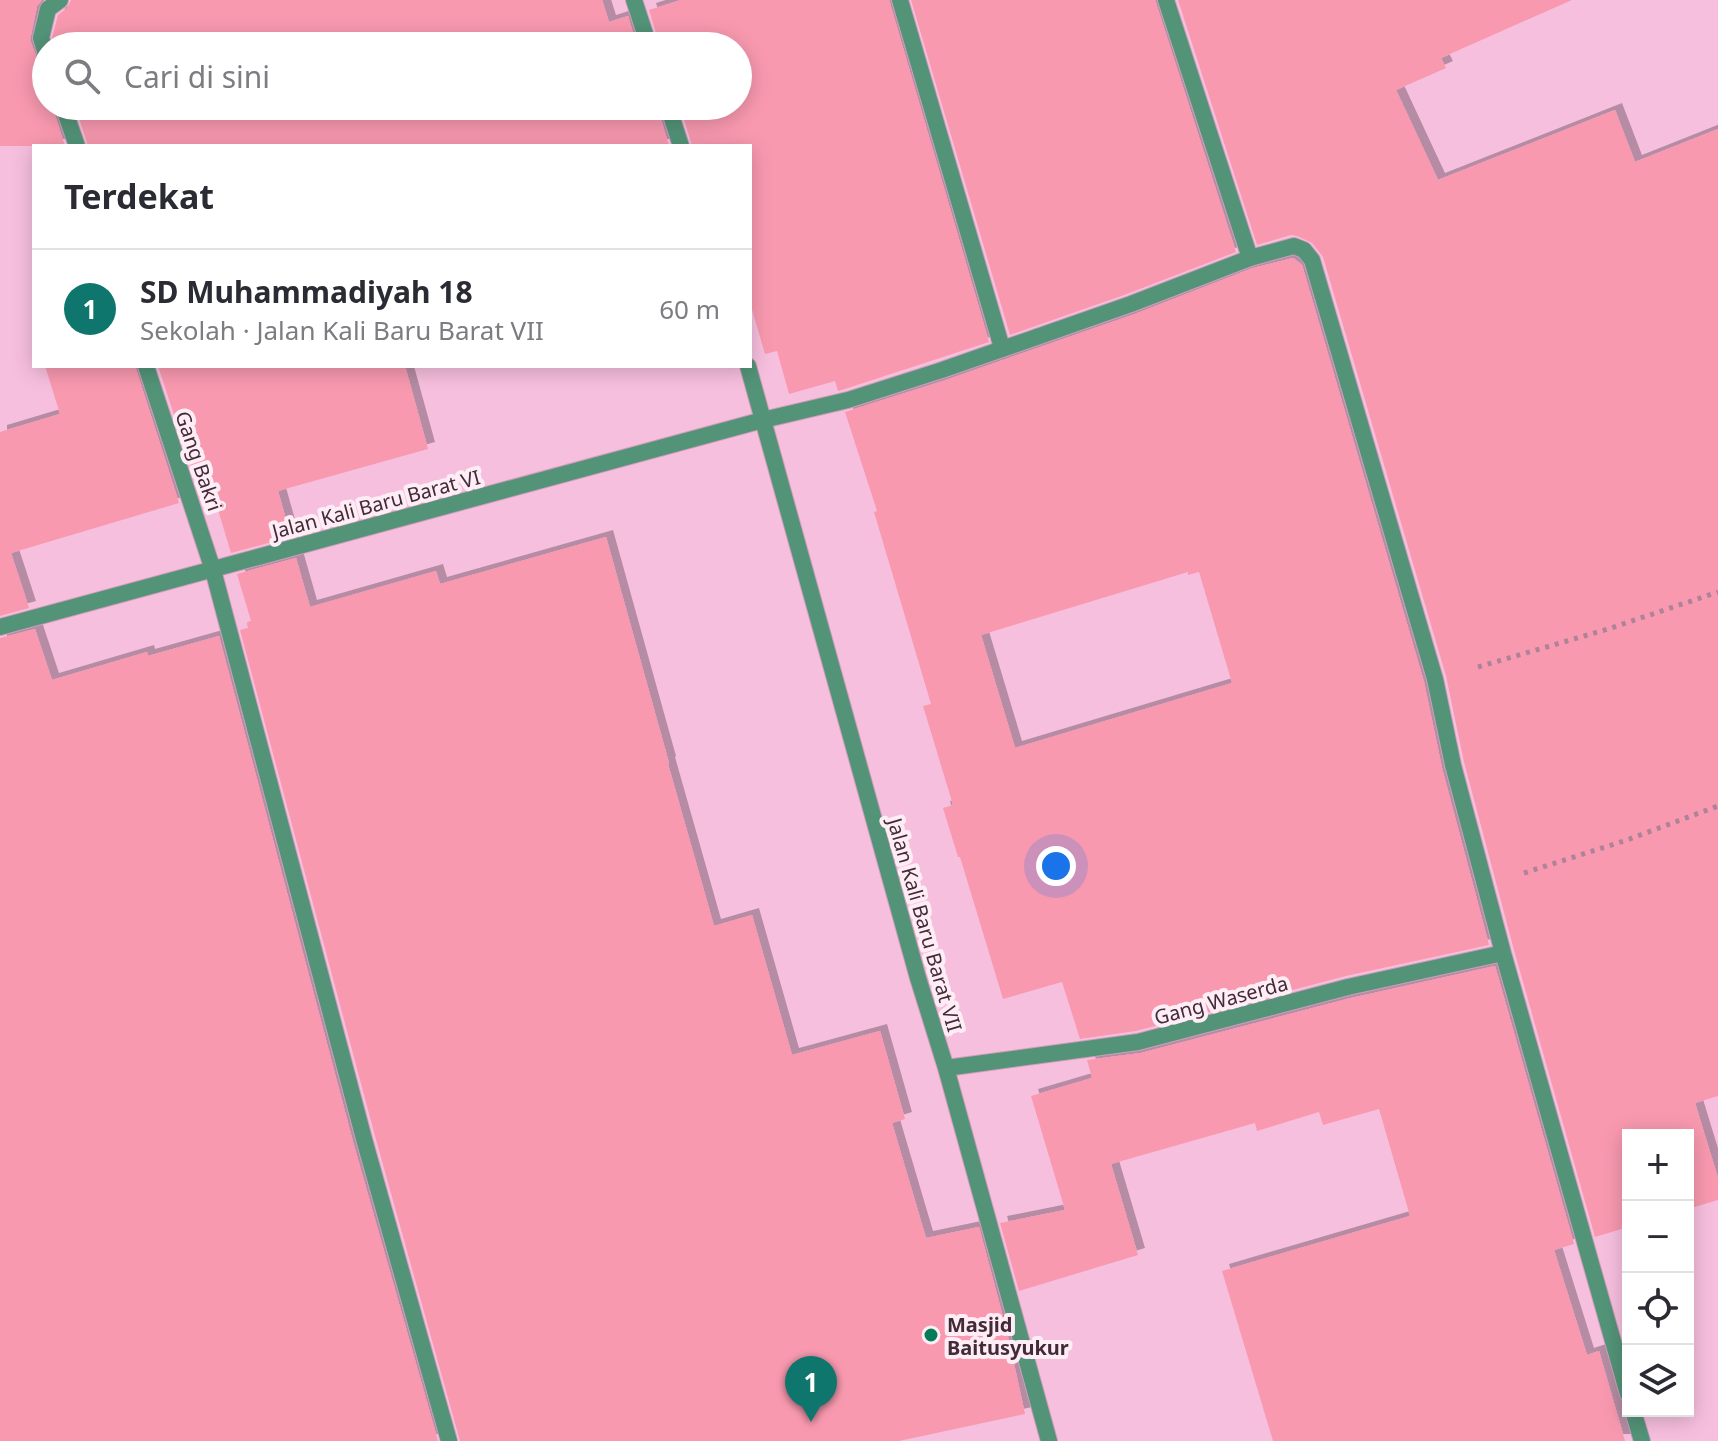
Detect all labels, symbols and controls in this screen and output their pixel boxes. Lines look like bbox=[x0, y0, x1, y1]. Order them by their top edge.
search box bbox=[32, 32, 752, 120]
icon: search bbox=[60, 54, 104, 98]
text: Cari di sini bbox=[124, 56, 270, 97]
text: Terdekat bbox=[64, 173, 214, 219]
text: SD Muhammadiyah 18 bbox=[140, 271, 473, 312]
text: 1 bbox=[83, 291, 97, 327]
text: 60 m bbox=[659, 291, 720, 327]
text: Sekolah · Jalan Kali Baru Barat VII bbox=[140, 312, 544, 348]
street label: Gang Bakri bbox=[169, 407, 229, 515]
street label: Jalan Kali Baru Barat VI bbox=[267, 463, 483, 545]
street label: Jalan Kali Baru Barat VII bbox=[881, 813, 968, 1035]
your location bbox=[1036, 846, 1076, 886]
street label: Gang Waserda bbox=[1151, 969, 1291, 1031]
map controls bbox=[1622, 1129, 1694, 1417]
button: + bbox=[1622, 1129, 1694, 1201]
button: − bbox=[1622, 1201, 1694, 1273]
button: locate bbox=[1622, 1273, 1694, 1345]
place label: Masjid Baitusyukur bbox=[947, 1311, 1069, 1361]
marker: Masjid Baitusyukur bbox=[922, 1326, 940, 1344]
button: layers bbox=[1622, 1345, 1694, 1417]
pin: 1 bbox=[785, 1356, 837, 1422]

